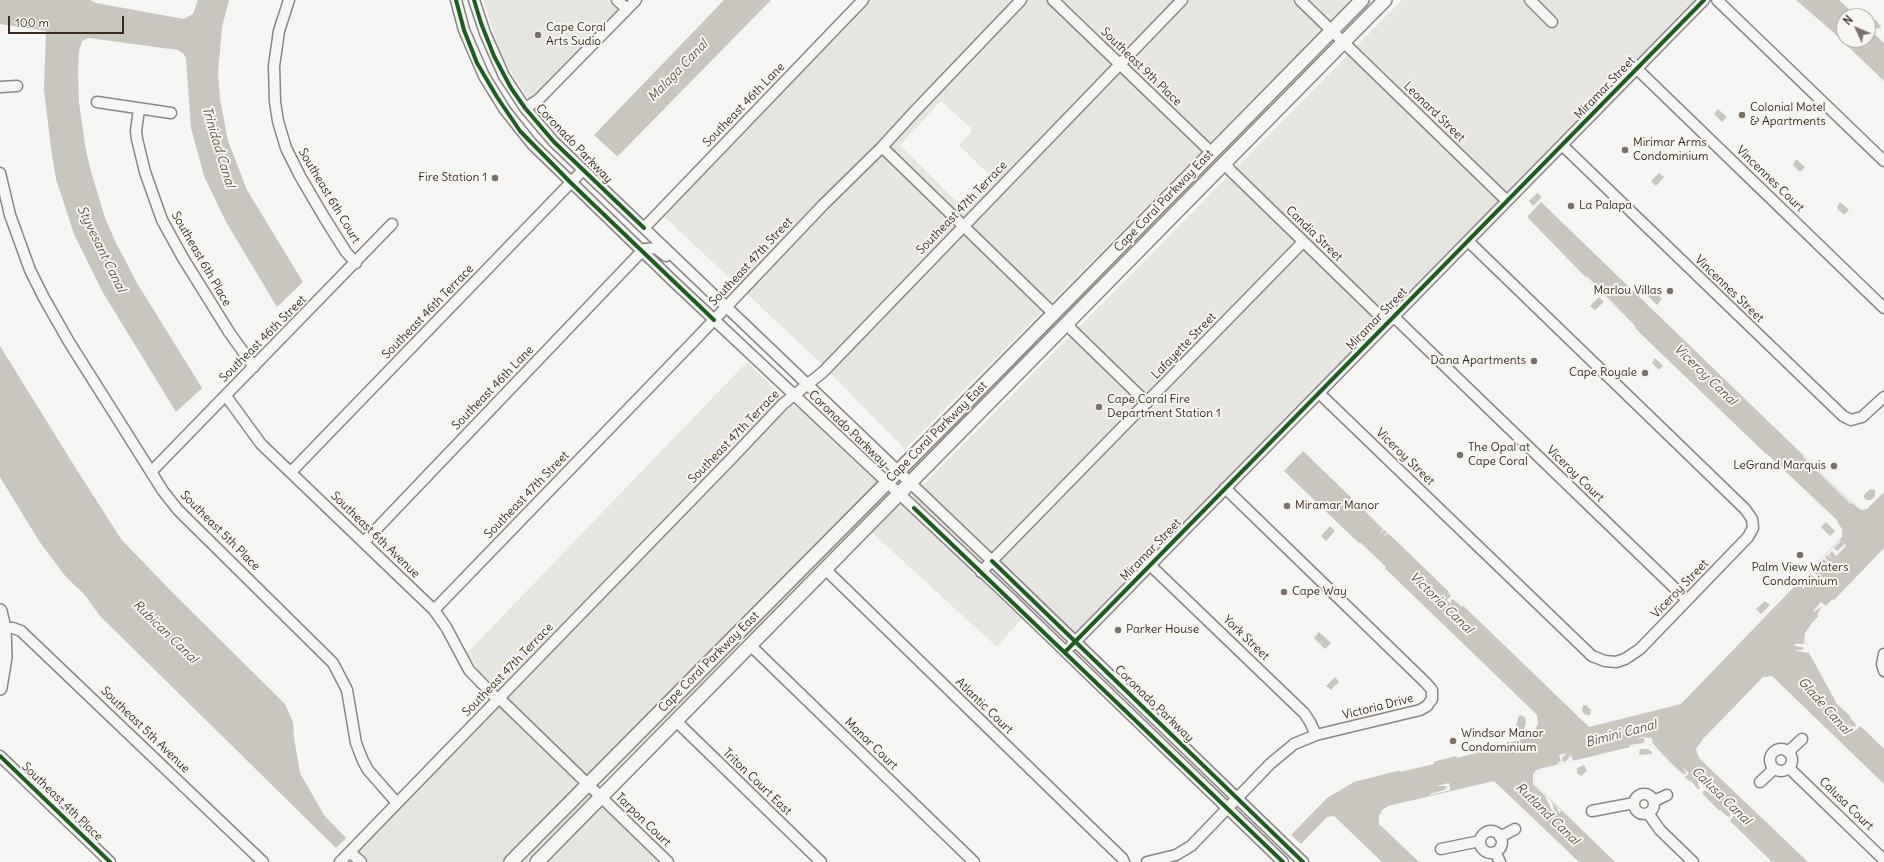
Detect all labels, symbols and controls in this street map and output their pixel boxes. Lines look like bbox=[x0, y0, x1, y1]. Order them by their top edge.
scale bar bbox=[10, 8, 126, 34]
north arrow bbox=[1836, 8, 1876, 48]
text: N bbox=[1840, 13, 1856, 28]
text: 100 m bbox=[15, 15, 49, 30]
place label: Cape Coral Arts Sudio bbox=[546, 21, 606, 49]
street label: Southeast 9th Place bbox=[1098, 25, 1184, 109]
marker: Cape Coral Arts Sudio bbox=[533, 30, 543, 40]
water label: Malaga Canal bbox=[645, 37, 711, 105]
street label: Miramar Street bbox=[1572, 54, 1638, 122]
street label: Southeast 46th Lane bbox=[700, 60, 788, 150]
street label: Leonard Street bbox=[1400, 79, 1468, 145]
street label: Coronado Parkway bbox=[533, 101, 615, 187]
place label: Colonial Motel & Apartments bbox=[1750, 101, 1826, 129]
water label: Trinidad Canal bbox=[198, 105, 238, 189]
marker: Colonial Motel & Apartments bbox=[1737, 110, 1747, 120]
place label: Mirimar Arms Condominium bbox=[1633, 136, 1709, 164]
street label: Vincennes Court bbox=[1733, 143, 1807, 215]
marker: Mirimar Arms Condominium bbox=[1620, 145, 1630, 155]
street label: Southeast 6th Court bbox=[295, 146, 363, 246]
street label: Cape Coral Parkway East bbox=[1111, 147, 1217, 255]
street label: Southeast 47th Terrace bbox=[914, 158, 1010, 258]
place label: Fire Station 1 bbox=[418, 171, 487, 185]
marker: Fire Station 1 bbox=[490, 173, 500, 183]
place label: La Palapa bbox=[1579, 199, 1632, 213]
marker: La Palapa bbox=[1566, 201, 1576, 211]
water label: Styvesant Canal bbox=[73, 203, 129, 295]
street label: Candia Street bbox=[1283, 203, 1345, 265]
street label: Southeast 6th Place bbox=[168, 209, 234, 309]
street label: Southeast 47th Street bbox=[706, 215, 796, 309]
street label: Vincennes Street bbox=[1692, 252, 1766, 326]
street label: Southeast 46th Terrace bbox=[379, 262, 477, 362]
place label: Marlou Villas bbox=[1593, 284, 1662, 298]
street label: Miramar Street bbox=[1344, 285, 1410, 353]
marker: Marlou Villas bbox=[1665, 286, 1675, 296]
street label: Southeast 46th Street bbox=[217, 293, 309, 385]
street label: Lafayette Street bbox=[1149, 310, 1219, 382]
water label: Viceroy Canal bbox=[1670, 341, 1740, 409]
street label: Southeast 46th Lane bbox=[449, 343, 537, 433]
place label: Dana Apartments bbox=[1430, 354, 1526, 368]
marker: Dana Apartments bbox=[1529, 356, 1539, 366]
place label: Cape Royale bbox=[1569, 366, 1637, 380]
marker: Cape Royale bbox=[1640, 368, 1650, 378]
street label: Cape Coral Parkway East bbox=[884, 379, 990, 485]
street label: Southeast 47th Terrace bbox=[686, 387, 782, 487]
street label: Coronado Parkway bbox=[805, 388, 891, 470]
place label: Cape Coral Fire Department Station 1 bbox=[1107, 393, 1221, 421]
marker: Cape Coral Fire Department Station 1 bbox=[1094, 402, 1104, 412]
street label: Viceroy Street bbox=[1373, 426, 1437, 488]
place label: The Opal at Cape Coral bbox=[1468, 441, 1530, 469]
street label: Viceroy Court bbox=[1543, 443, 1607, 505]
street label: Southeast 47th Street bbox=[482, 448, 572, 542]
marker: The Opal at Cape Coral bbox=[1455, 450, 1465, 460]
place label: LeGrand Marquis bbox=[1733, 459, 1826, 473]
marker: LeGrand Marquis bbox=[1829, 461, 1839, 471]
street label: Southeast 5th Place bbox=[177, 488, 263, 574]
street label: Southeast 6th Avenue bbox=[328, 489, 422, 581]
place label: Miramar Manor bbox=[1295, 499, 1379, 513]
marker: Miramar Manor bbox=[1282, 501, 1292, 511]
street label: Miramar Street bbox=[1118, 516, 1184, 584]
marker: Palm View Waters Condominium bbox=[1795, 550, 1805, 560]
street label: Viceroy Street bbox=[1649, 557, 1711, 621]
place label: Palm View Waters Condominium bbox=[1752, 561, 1848, 589]
water label: Victoria Canal bbox=[1406, 569, 1476, 637]
place label: Cape Way bbox=[1292, 585, 1347, 599]
marker: Cape Way bbox=[1279, 587, 1289, 597]
water label: Rubican Canal bbox=[129, 597, 201, 667]
street label: Cape Coral Parkway East bbox=[656, 609, 762, 715]
street label: York Street bbox=[1220, 613, 1272, 663]
street label: Southeast 47th Terrace bbox=[460, 620, 556, 720]
place label: Parker House bbox=[1126, 623, 1199, 637]
marker: Parker House bbox=[1113, 625, 1123, 635]
street label: Coronado Parkway bbox=[1111, 663, 1197, 745]
water label: Glade Canal bbox=[1794, 674, 1854, 738]
street label: Atlantic Court bbox=[952, 675, 1016, 737]
street label: Southeast 5th Avenue bbox=[98, 684, 192, 776]
street label: Victoria Drive bbox=[1341, 691, 1415, 723]
street label: Manor Court bbox=[841, 715, 901, 773]
water label: Bimini Canal bbox=[1584, 717, 1658, 751]
place label: Windsor Manor Condominium bbox=[1461, 727, 1544, 755]
marker: Windsor Manor Condominium bbox=[1448, 736, 1458, 746]
street label: Triton Court East bbox=[720, 745, 794, 819]
street label: Southeast 4th Place bbox=[19, 760, 105, 844]
water label: Calusa Canal bbox=[1688, 764, 1754, 828]
street label: Calusa Court bbox=[1816, 775, 1876, 833]
water label: Rutland Canal bbox=[1512, 780, 1582, 848]
street label: Tarpon Court bbox=[612, 790, 674, 850]

